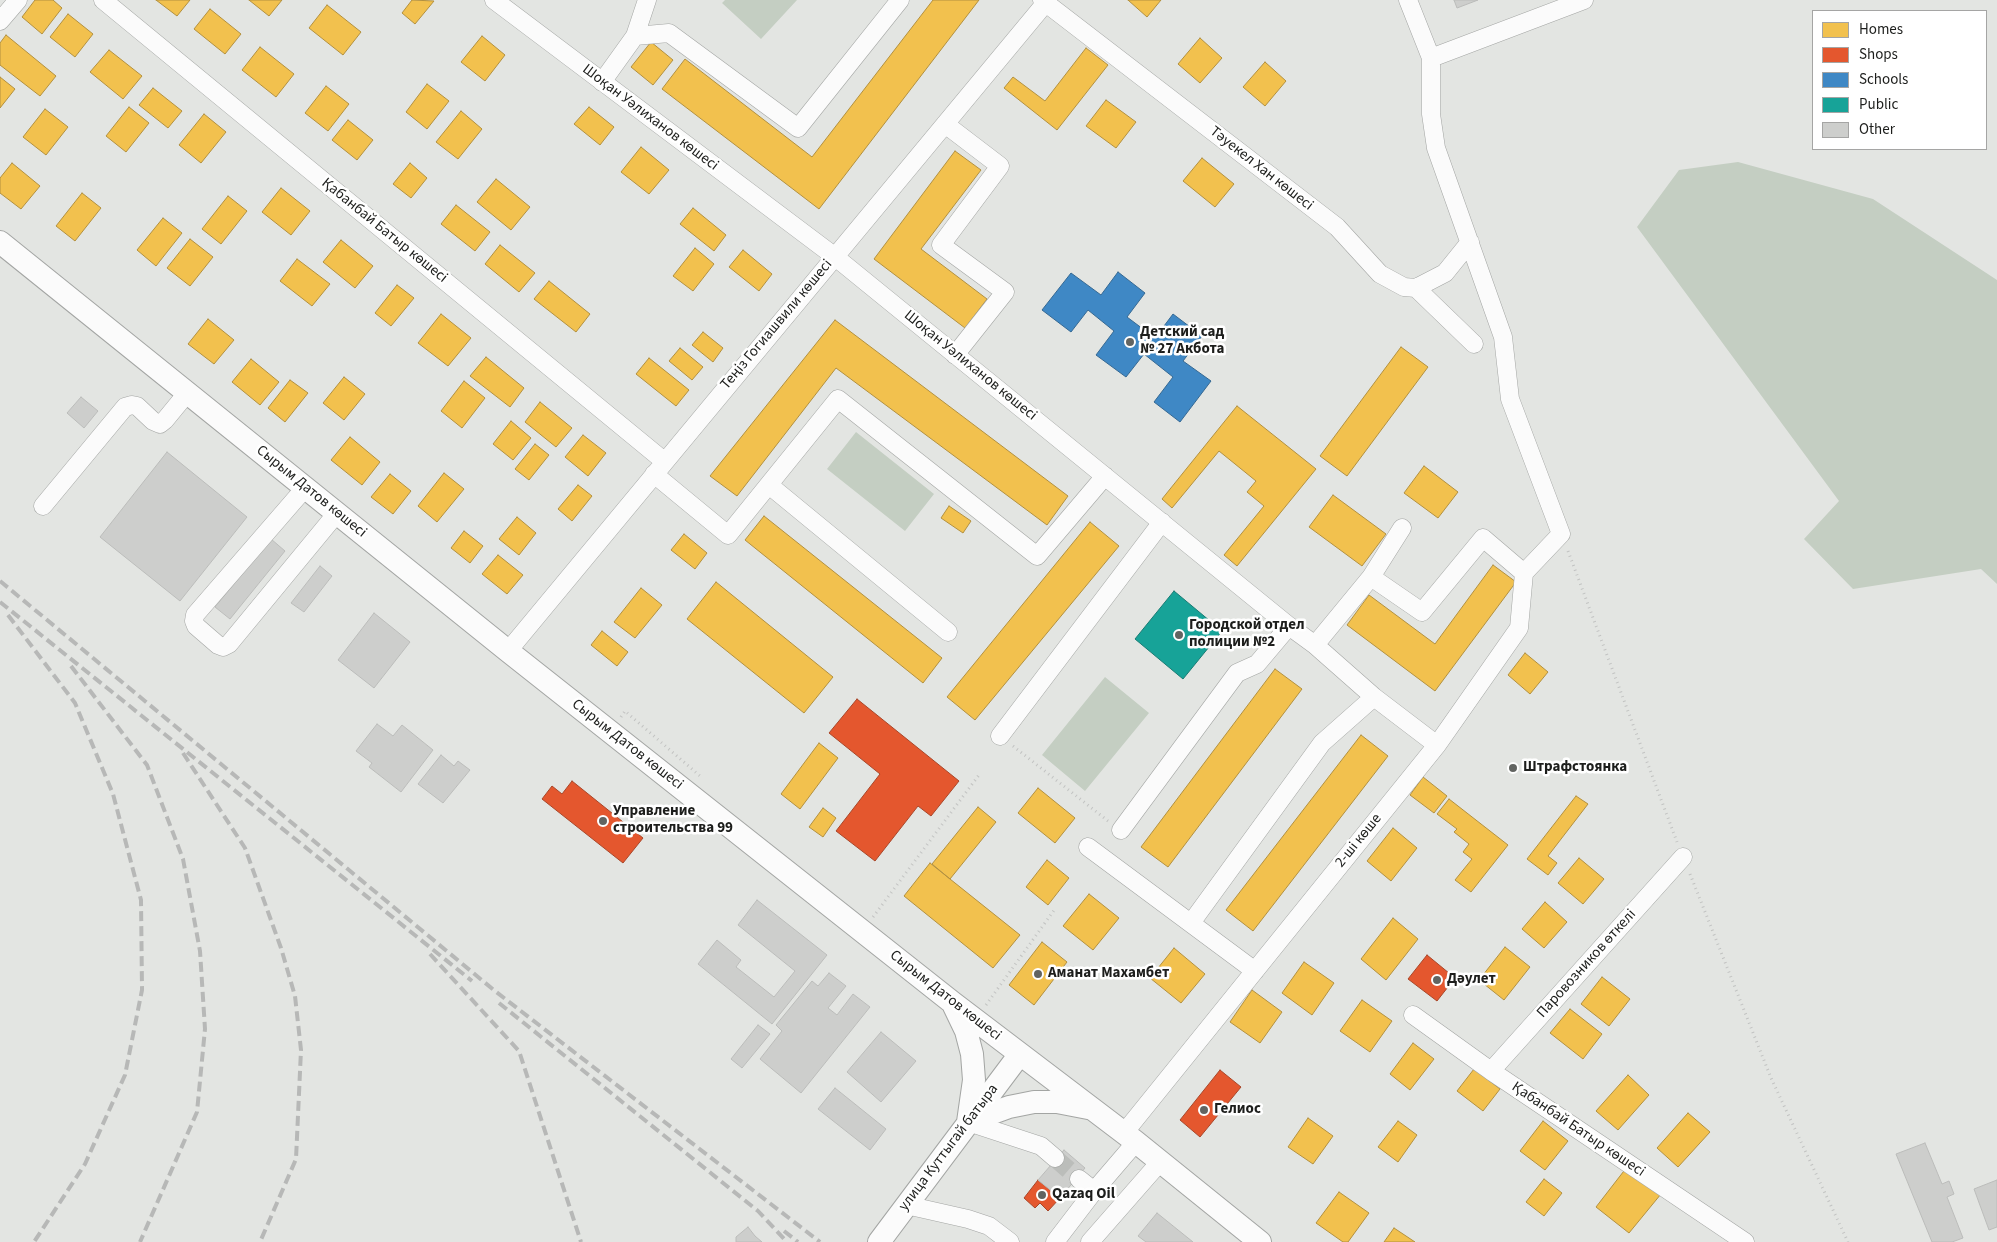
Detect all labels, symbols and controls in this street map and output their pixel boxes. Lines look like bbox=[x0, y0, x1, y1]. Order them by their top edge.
legend bbox=[1812, 10, 1987, 150]
text: Homes bbox=[1859, 19, 1903, 40]
text: Shops bbox=[1859, 44, 1898, 65]
street label: Шоқан Уәлиханов көшесі bbox=[578, 61, 722, 175]
text: Schools bbox=[1859, 69, 1908, 90]
text: Public bbox=[1859, 94, 1898, 115]
text: Other bbox=[1859, 119, 1895, 140]
street label: Тәуекел Хан көшесі bbox=[1206, 123, 1316, 215]
street label: Қабанбай Батыр көшесі bbox=[317, 175, 451, 287]
street label: Теңіз Гогиашвили көшесі bbox=[717, 256, 837, 394]
street label: Шоқан Уәлиханов көшесі bbox=[900, 307, 1040, 425]
place label: Детский сад № 27 Акбота bbox=[1140, 324, 1224, 359]
marker: Детский сад № 27 Акбота bbox=[1124, 336, 1136, 348]
street label: Сырым Датов көшесі bbox=[252, 442, 370, 542]
place label: Городской отдел полиции №2 bbox=[1189, 617, 1305, 652]
marker: Городской отдел полиции №2 bbox=[1173, 629, 1185, 641]
street label: Сырым Датов көшесі bbox=[568, 696, 686, 794]
place label: Штрафстоянка bbox=[1523, 759, 1627, 777]
marker: Штрафстоянка bbox=[1507, 762, 1519, 774]
place label: Управление строительства 99 bbox=[613, 803, 733, 838]
street label: 2-ші көше bbox=[1332, 810, 1386, 872]
marker: Управление строительства 99 bbox=[597, 815, 609, 827]
street label: Паровозников өткелі bbox=[1534, 906, 1640, 1022]
street label: Сырым Датов көшесі bbox=[886, 947, 1004, 1045]
place label: Аманат Махамбет bbox=[1048, 965, 1169, 983]
marker: Аманат Махамбет bbox=[1032, 968, 1044, 980]
place label: Дәулет bbox=[1447, 971, 1496, 989]
marker: Дәулет bbox=[1431, 974, 1443, 986]
street label: Қабанбай Батыр көшесі bbox=[1508, 1079, 1648, 1181]
street label: улица Куттыгай батыра bbox=[895, 1081, 1003, 1215]
place label: Гелиос bbox=[1214, 1101, 1261, 1119]
marker: Гелиос bbox=[1198, 1104, 1210, 1116]
place label: Qazaq Oil bbox=[1052, 1186, 1115, 1204]
marker: Qazaq Oil bbox=[1036, 1189, 1048, 1201]

